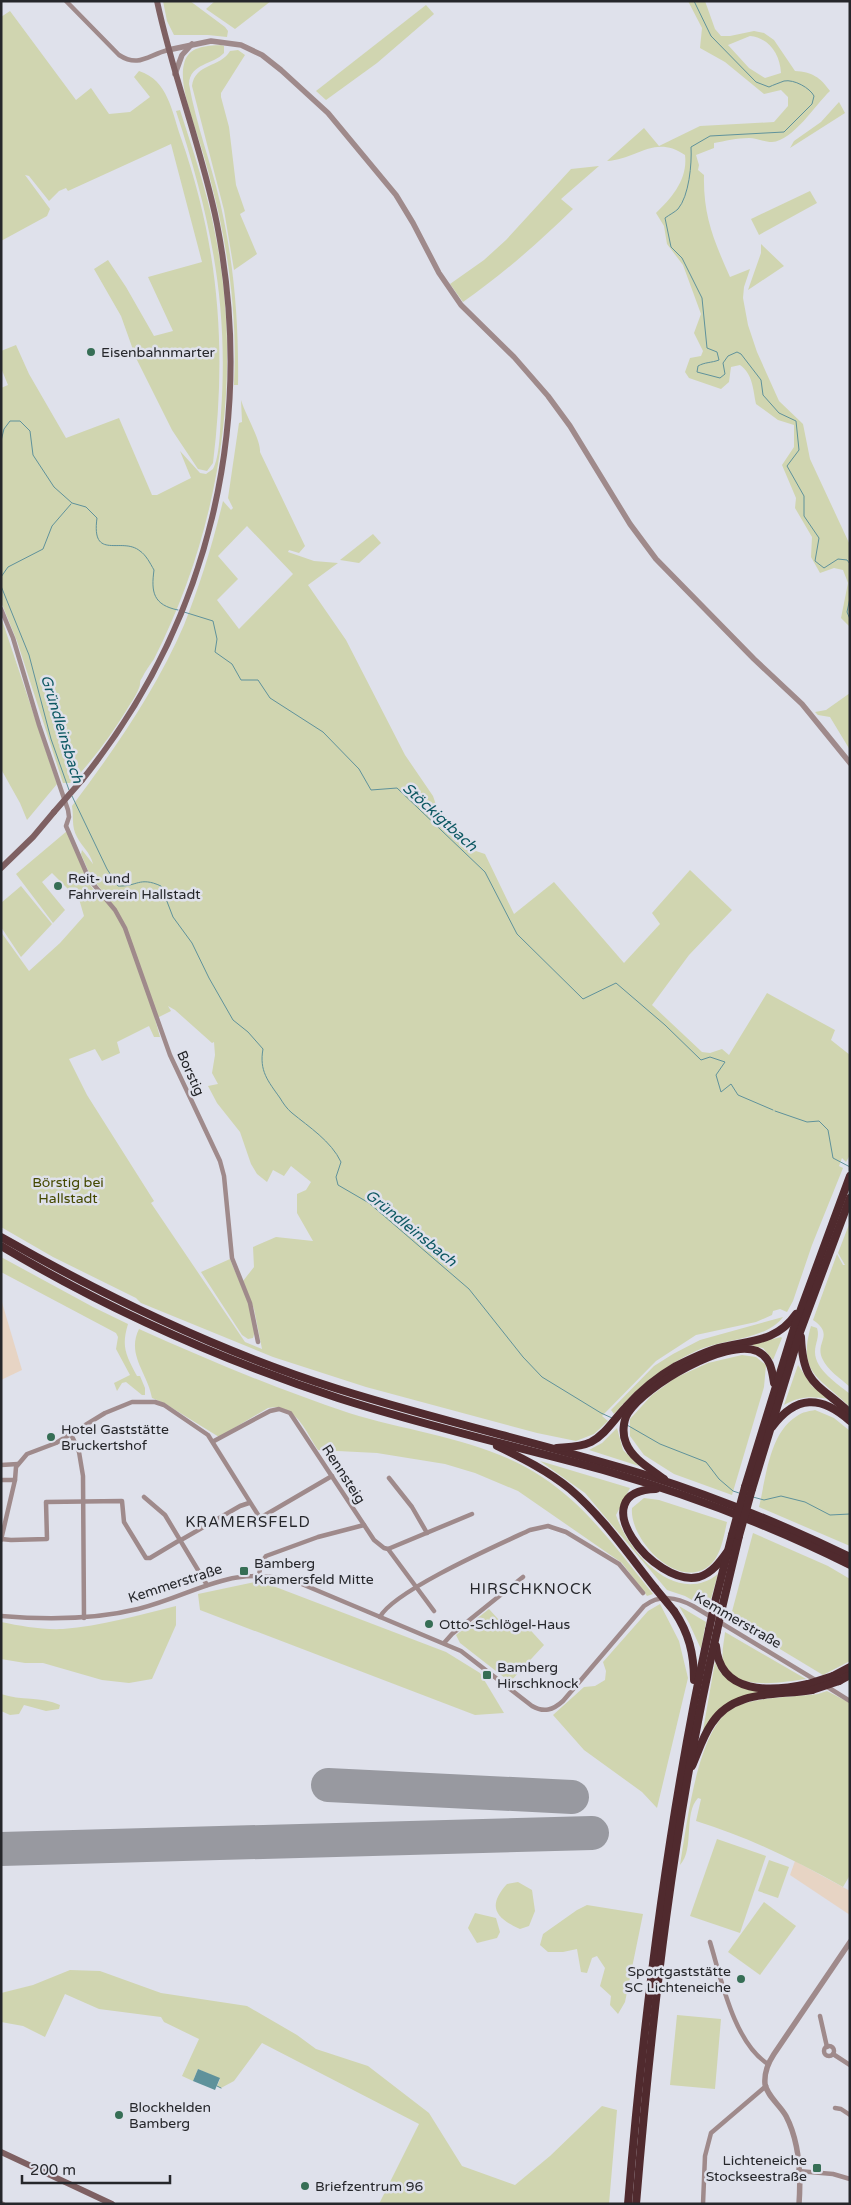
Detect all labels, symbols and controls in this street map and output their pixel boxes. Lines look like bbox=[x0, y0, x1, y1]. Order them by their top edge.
place label: Eisenbahnmarter bbox=[101, 344, 216, 361]
marker: Eisenbahnmarter bbox=[85, 346, 97, 358]
water label: Gründleinsbach bbox=[37, 673, 87, 786]
water label: Stöckigtbach bbox=[399, 779, 482, 856]
place label: Reit- und Fahrverein Hallstadt bbox=[68, 870, 201, 903]
marker: Reit- und Fahrverein Hallstadt bbox=[52, 880, 64, 892]
street label: Borstig bbox=[173, 1048, 208, 1099]
park label: Börstig bei Hallstadt bbox=[32, 1174, 104, 1207]
water label: Gründleinsbach bbox=[362, 1186, 461, 1271]
place label: Hotel Gaststätte Bruckertshof bbox=[61, 1421, 169, 1454]
marker: Hotel Gaststätte Bruckertshof bbox=[45, 1431, 57, 1443]
street label: Rennsteig bbox=[318, 1442, 369, 1507]
district label: KRAMERSFELD bbox=[185, 1513, 311, 1531]
place label: Bamberg Kramersfeld Mitte bbox=[254, 1555, 374, 1588]
street label: Kemmerstraße bbox=[126, 1560, 224, 1607]
marker: Bamberg Kramersfeld Mitte bbox=[238, 1565, 250, 1577]
district label: HIRSCHKNOCK bbox=[469, 1580, 593, 1598]
street label: Kemmerstraße bbox=[691, 1589, 784, 1652]
place label: Otto-Schlögel-Haus bbox=[439, 1616, 571, 1633]
marker: Otto-Schlögel-Haus bbox=[423, 1618, 435, 1630]
place label: Bamberg Hirschknock bbox=[497, 1659, 579, 1692]
marker: Bamberg Hirschknock bbox=[481, 1669, 493, 1681]
place label: Sportgaststätte SC Lichteneiche bbox=[625, 1963, 731, 1996]
marker: Sportgaststätte SC Lichteneiche bbox=[735, 1973, 747, 1985]
place label: Blockhelden Bamberg bbox=[129, 2099, 211, 2132]
marker: Blockhelden Bamberg bbox=[113, 2109, 125, 2121]
scale bar bbox=[22, 2152, 170, 2184]
place label: Lichteneiche Stockseestraße bbox=[706, 2152, 807, 2185]
text: 200 m bbox=[30, 2161, 76, 2179]
marker: Lichteneiche Stockseestraße bbox=[811, 2162, 823, 2174]
place label: Briefzentrum 96 bbox=[315, 2178, 423, 2195]
marker: Briefzentrum 96 bbox=[299, 2180, 311, 2192]

